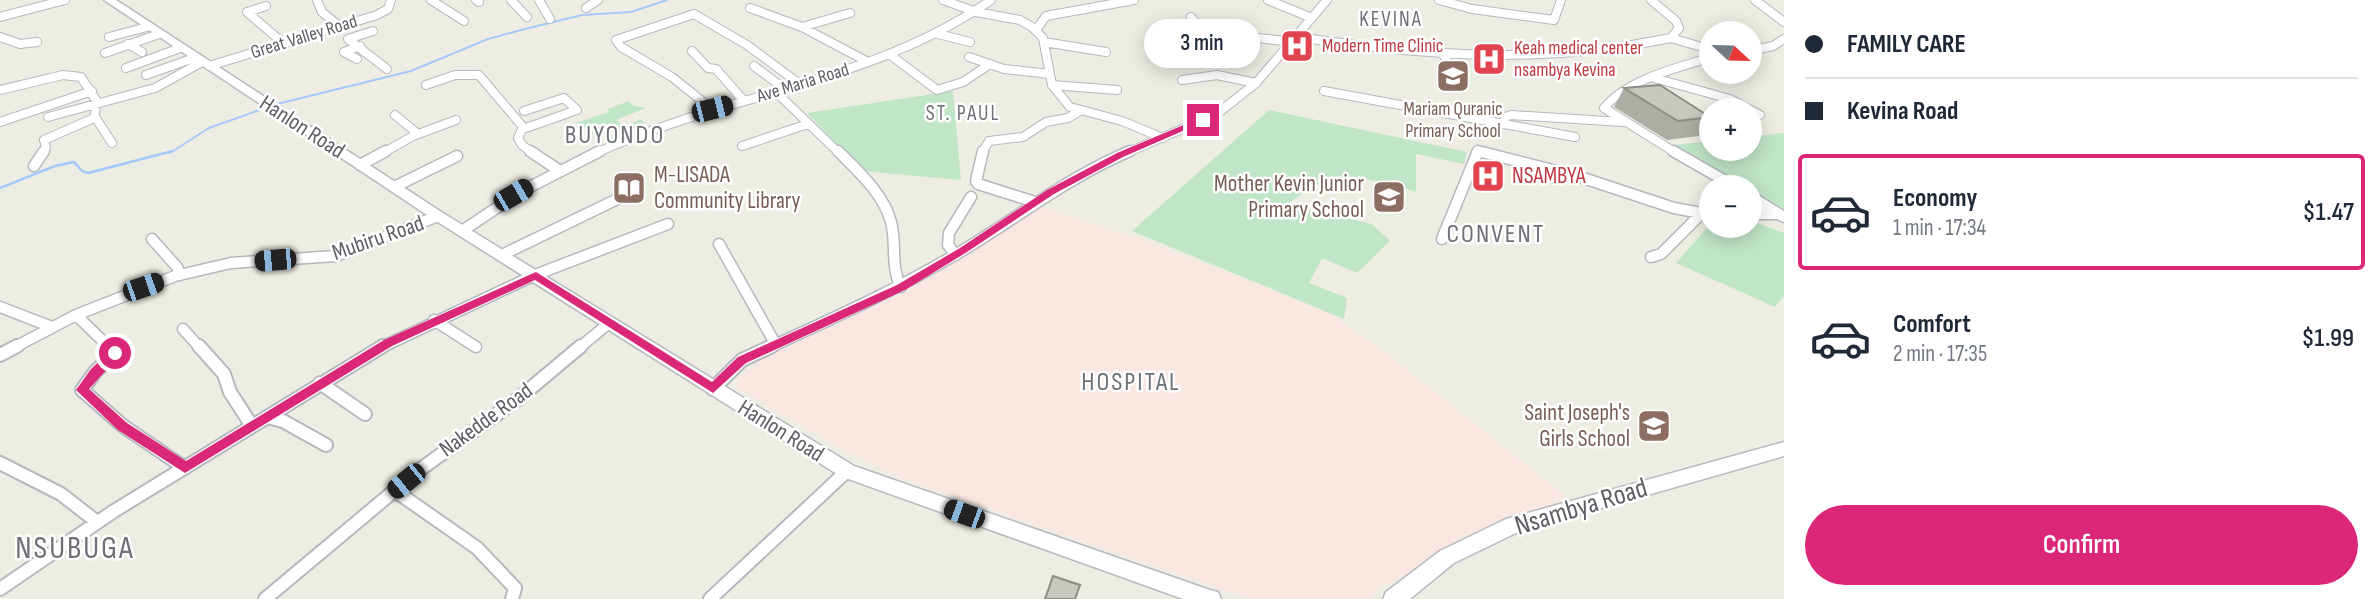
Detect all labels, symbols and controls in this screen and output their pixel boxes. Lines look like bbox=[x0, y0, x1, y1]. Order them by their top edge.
district label: KEVINA bbox=[1359, 7, 1423, 32]
street label: Great Valley Road bbox=[248, 10, 360, 64]
callout: 3 min bbox=[1145, 18, 1261, 68]
north arrow bbox=[1699, 21, 1762, 84]
map controls bbox=[1699, 21, 1762, 238]
hospital icon: Modern Time Clinic bbox=[1278, 27, 1316, 65]
text: 3 min bbox=[1180, 29, 1224, 57]
text: FAMILY CARE bbox=[1847, 29, 1966, 60]
place label: Modern Time Clinic bbox=[1322, 35, 1443, 58]
place label: Keah medical center nsambya Kevina bbox=[1514, 37, 1644, 82]
hospital icon: Keah medical center nsambya Kevina bbox=[1470, 40, 1508, 78]
school or university icon: Mariam Quranic Primary School bbox=[1434, 57, 1472, 95]
street label: Ave Maria Road bbox=[753, 58, 852, 108]
street label: Hanlon Road bbox=[254, 89, 350, 165]
car bbox=[690, 94, 735, 124]
text: Kevina Road bbox=[1847, 96, 1958, 127]
place label: Mariam Quranic Primary School bbox=[1403, 98, 1503, 143]
button: + bbox=[1699, 98, 1762, 161]
district label: ST. PAUL bbox=[926, 101, 1000, 126]
route end bbox=[1187, 104, 1219, 136]
district label: BUYONDO bbox=[565, 120, 665, 151]
hospital icon: NSAMBYA bbox=[1469, 157, 1507, 195]
place label: M-LISADA Community Library bbox=[654, 161, 801, 215]
place label: NSAMBYA bbox=[1512, 162, 1586, 190]
library icon: M-LISADA Community Library bbox=[610, 169, 648, 207]
place label: Mother Kevin Junior Primary School bbox=[1214, 170, 1364, 224]
car bbox=[490, 175, 537, 215]
button: − bbox=[1699, 175, 1762, 238]
school or university icon: Mother Kevin Junior Primary School bbox=[1370, 178, 1408, 216]
icon: car bbox=[1809, 181, 1872, 244]
text: Economy bbox=[1893, 183, 1977, 214]
text: $1.47 bbox=[2303, 197, 2354, 228]
street label: Mubiru Road bbox=[328, 209, 428, 267]
text: 1 min · 17:34 bbox=[1893, 214, 1986, 242]
district label: CONVENT bbox=[1447, 219, 1545, 250]
car bbox=[254, 248, 297, 272]
car bbox=[120, 270, 167, 304]
icon: car bbox=[1809, 307, 1872, 370]
text: Comfort bbox=[1893, 309, 1971, 340]
text: $1.99 bbox=[2301, 323, 2354, 354]
route start bbox=[99, 337, 131, 369]
text: 2 min · 17:35 bbox=[1893, 340, 1987, 368]
district label: HOSPITAL bbox=[1081, 367, 1181, 398]
street label: Nakedde Road bbox=[434, 377, 538, 463]
street label: Hanlon Road bbox=[733, 394, 829, 468]
place label: Saint Joseph's Girls School bbox=[1524, 399, 1630, 453]
school or university icon: Saint Joseph's Girls School bbox=[1635, 407, 1673, 445]
car bbox=[384, 460, 429, 502]
street label: Nsambya Road bbox=[1511, 471, 1651, 543]
car bbox=[941, 497, 988, 531]
button: Confirm bbox=[1805, 505, 2358, 585]
district label: NSUBUGA bbox=[15, 529, 135, 568]

